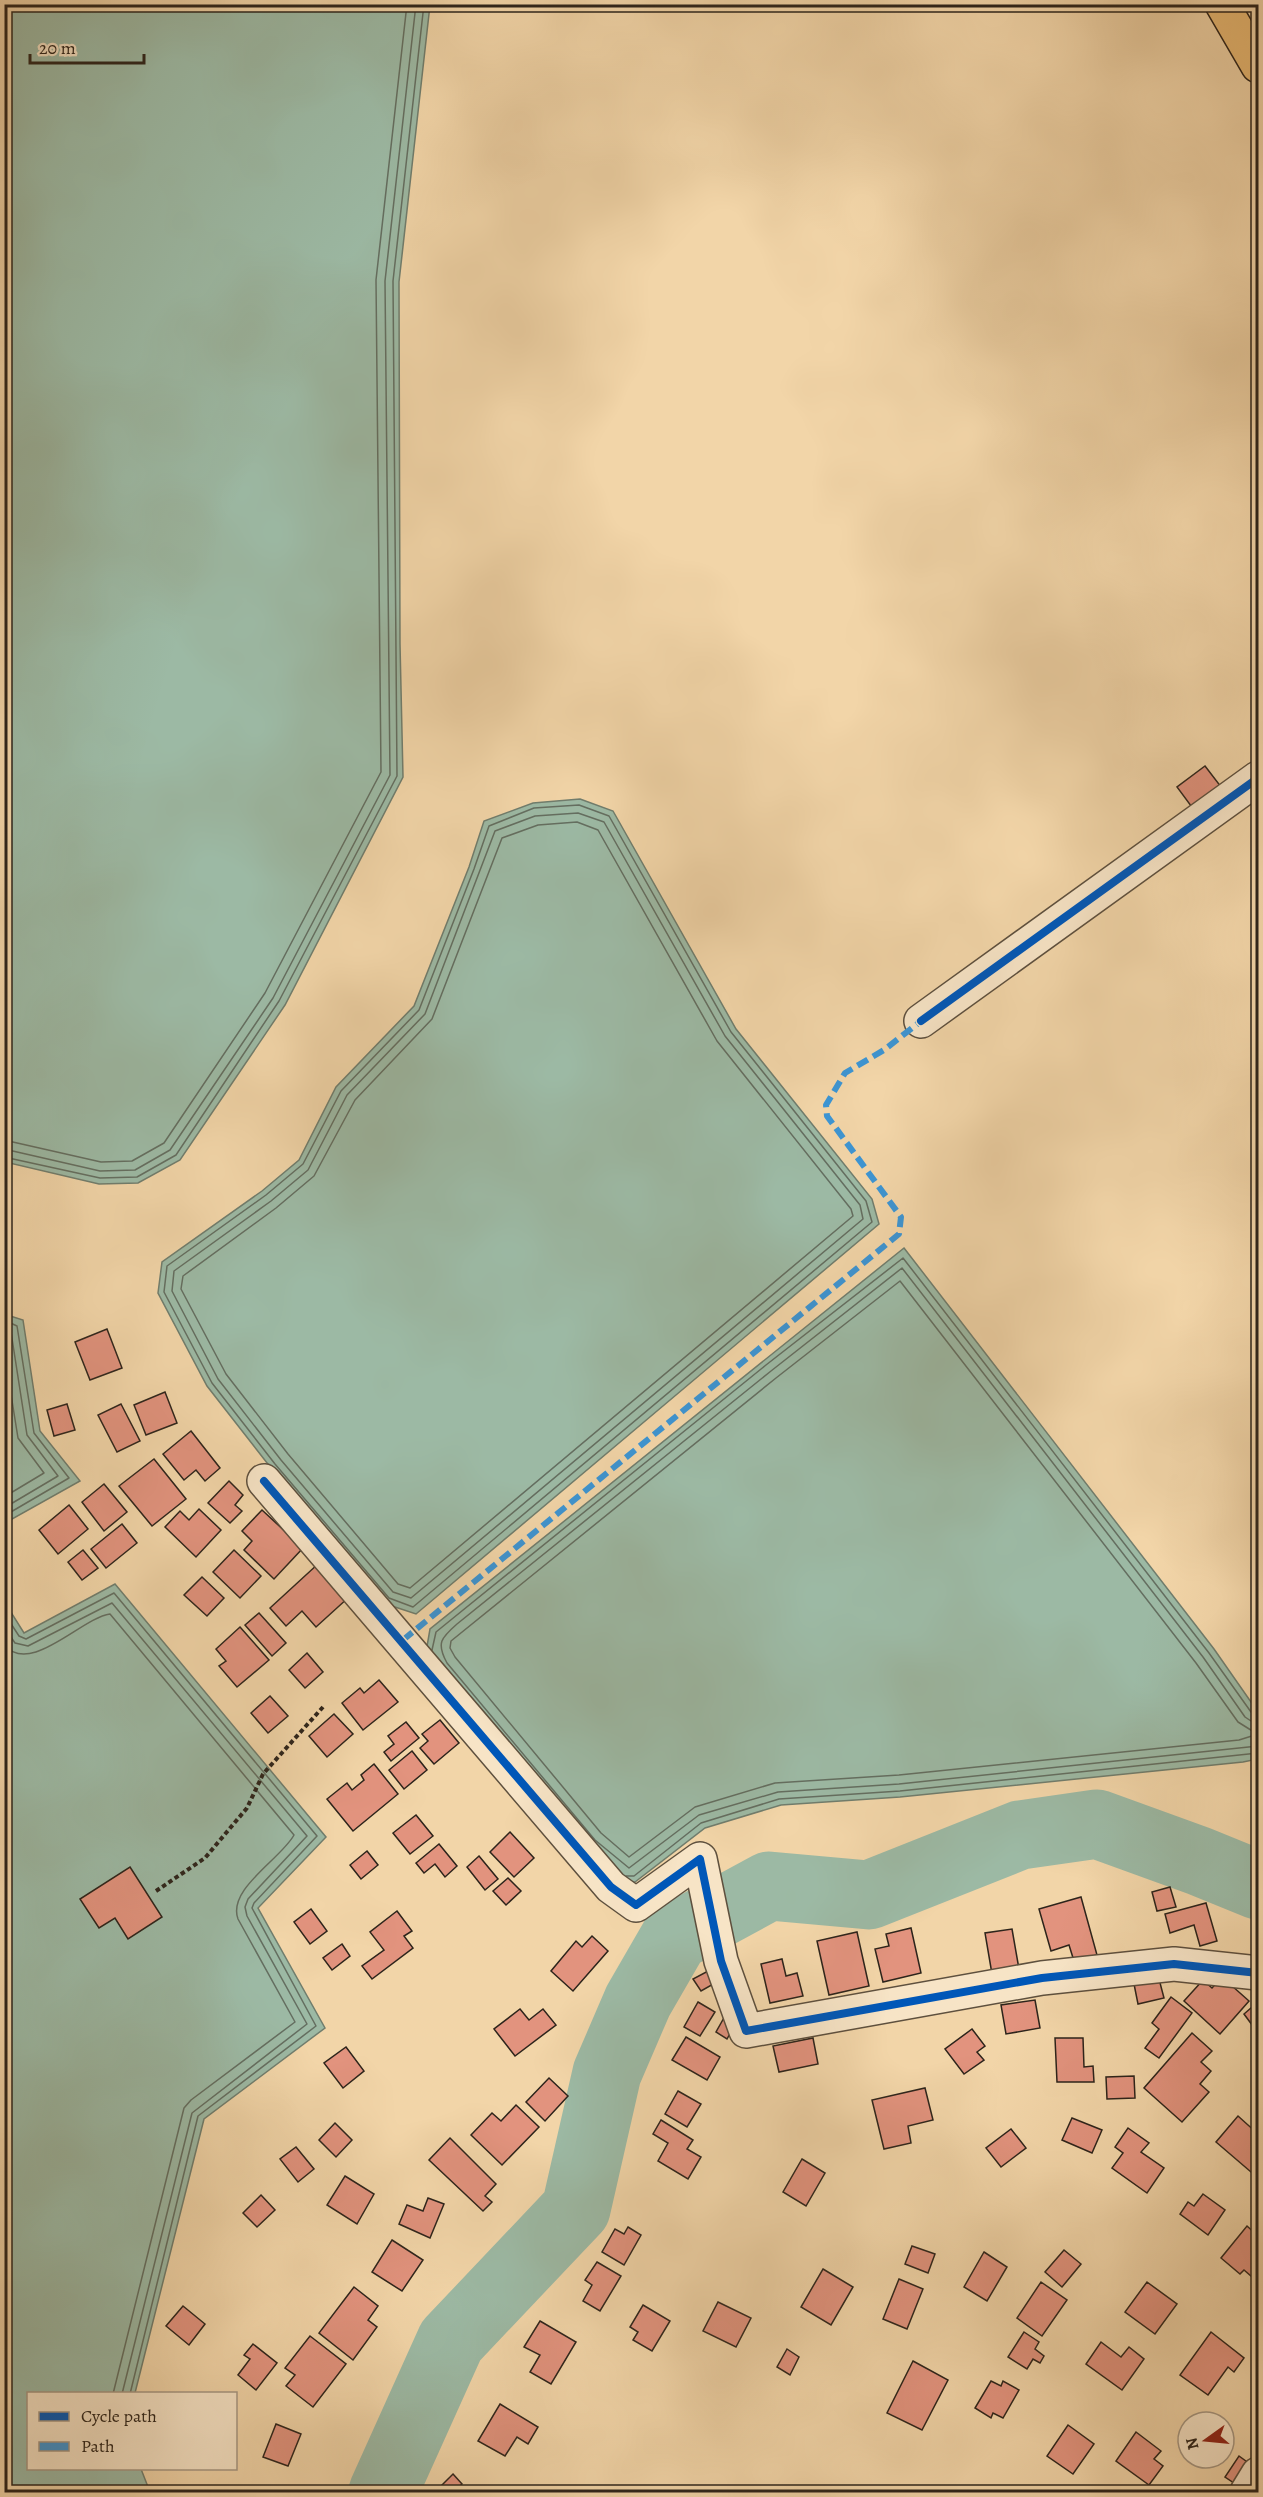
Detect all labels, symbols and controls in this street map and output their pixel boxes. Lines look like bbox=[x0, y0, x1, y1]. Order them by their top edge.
scale bar bbox=[30, 27, 144, 65]
text: 20 m bbox=[39, 36, 76, 60]
legend bbox=[27, 2392, 237, 2470]
text: Cycle path bbox=[81, 2404, 157, 2428]
north arrow bbox=[1176, 2410, 1236, 2470]
text: Path bbox=[81, 2434, 115, 2458]
text: N bbox=[1180, 2435, 1205, 2452]

